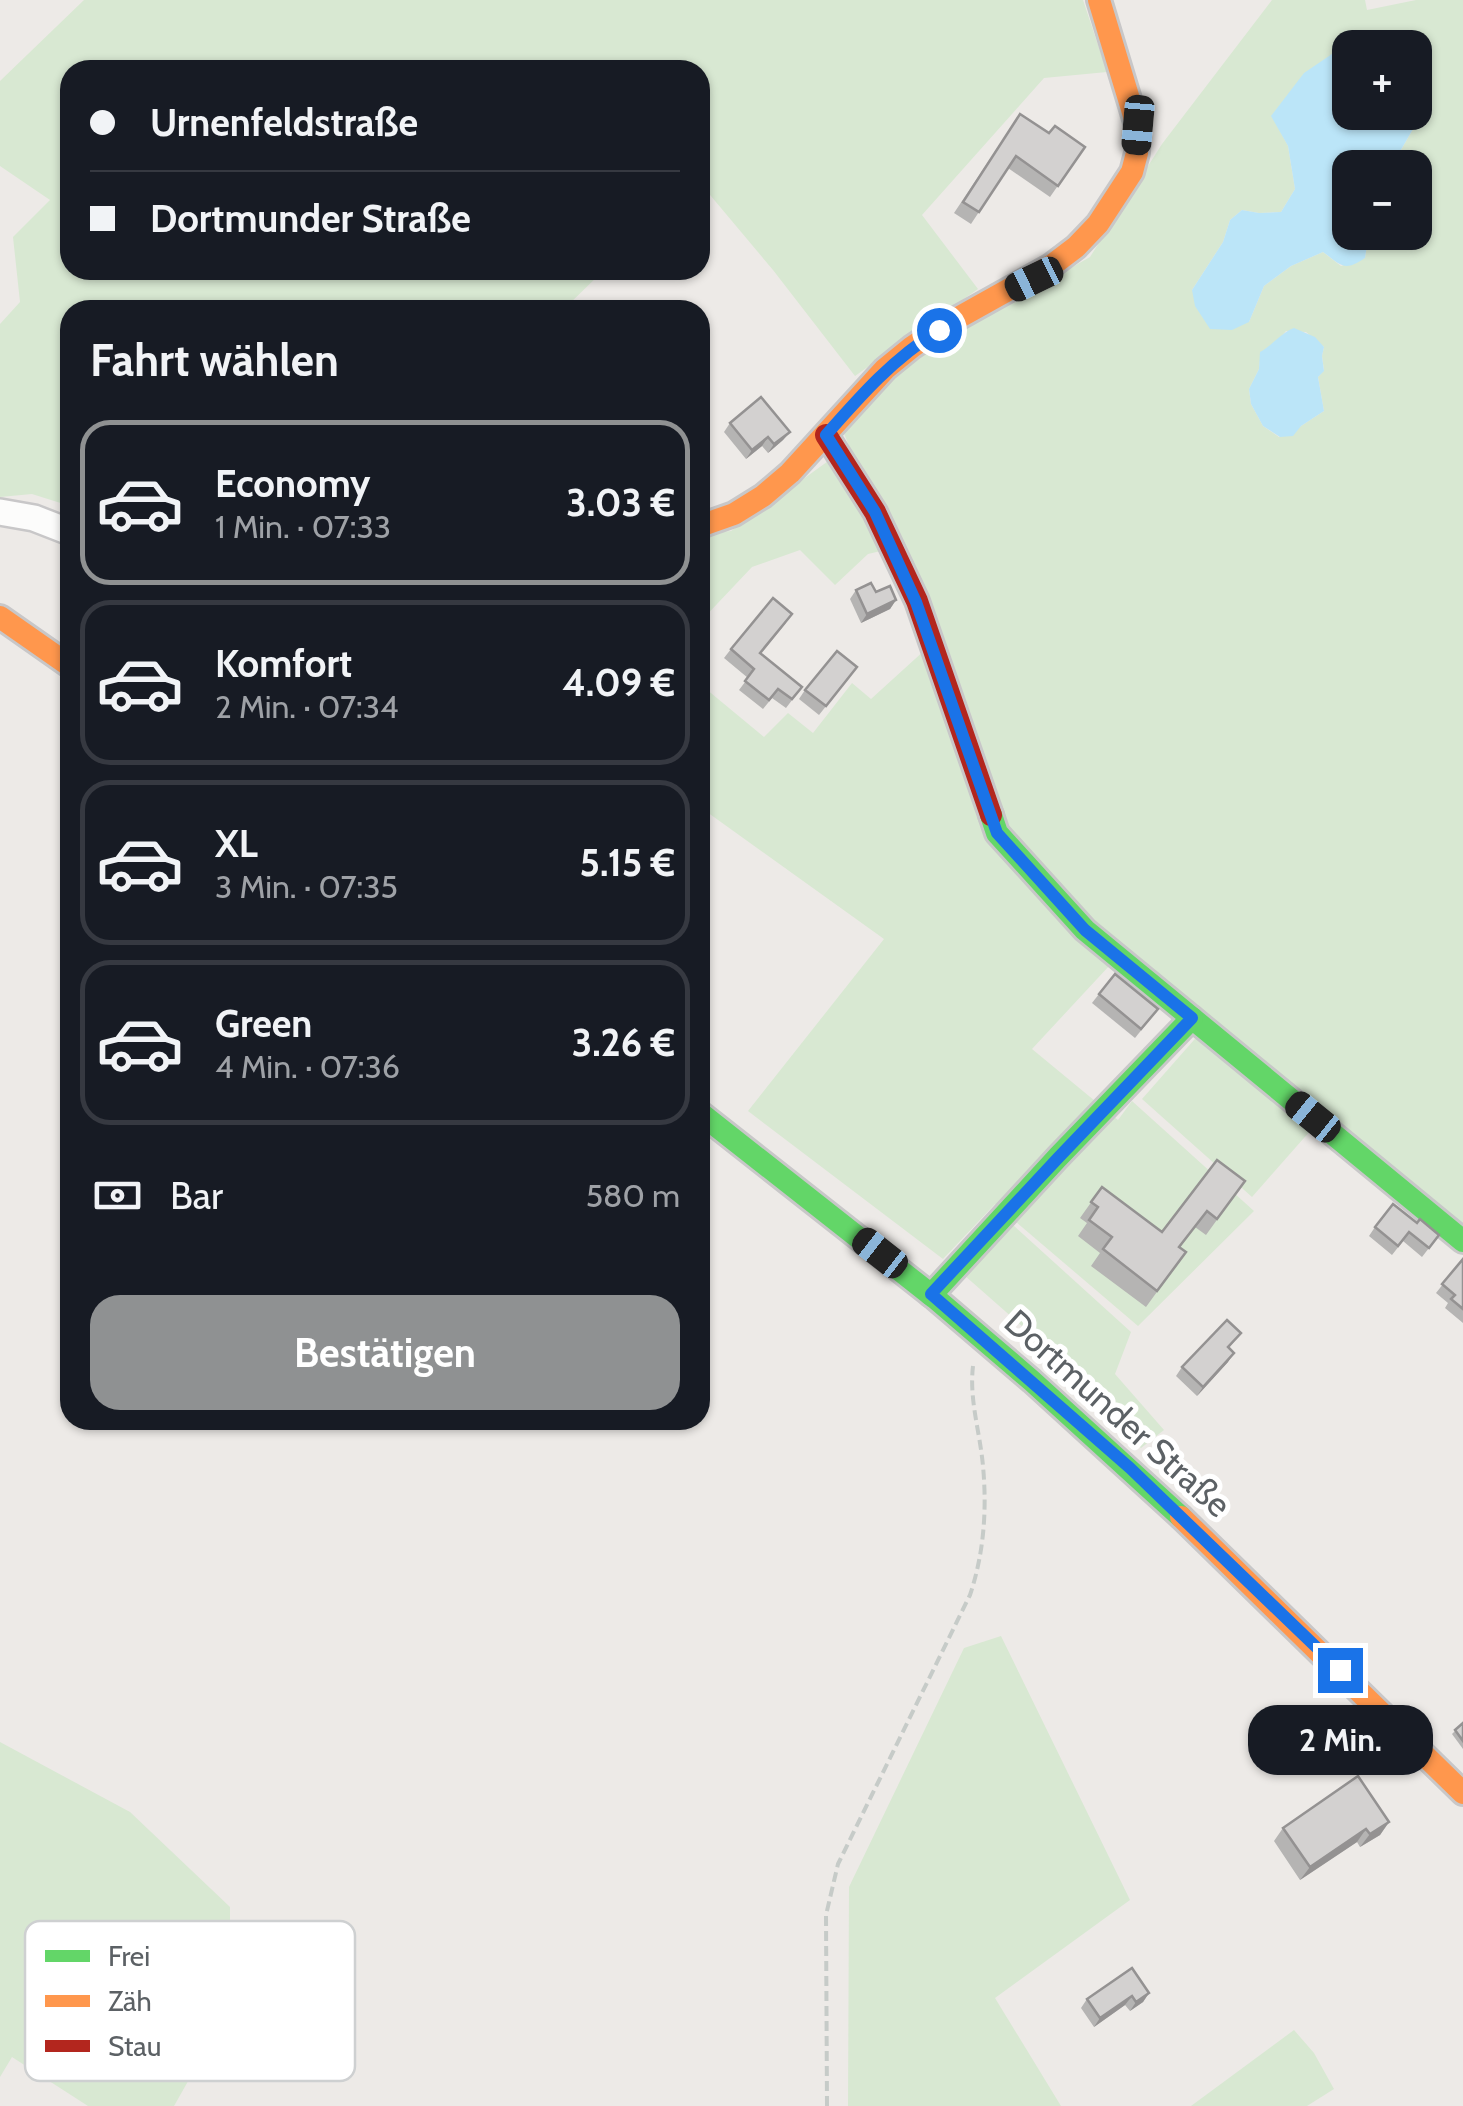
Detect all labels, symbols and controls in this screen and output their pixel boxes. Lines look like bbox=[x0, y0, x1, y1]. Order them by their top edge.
map controls bbox=[1332, 30, 1432, 250]
button: + bbox=[1332, 30, 1432, 130]
car bbox=[1120, 94, 1156, 156]
text: Urnenfeldstraße bbox=[150, 99, 418, 146]
button: − bbox=[1332, 150, 1432, 250]
text: Dortmunder Straße bbox=[150, 195, 471, 242]
car bbox=[1000, 252, 1068, 306]
route start bbox=[917, 308, 962, 353]
text: Fahrt wählen bbox=[90, 333, 339, 387]
icon: car bbox=[95, 458, 185, 548]
text: Economy bbox=[215, 460, 370, 507]
text: 3.03 € bbox=[566, 479, 675, 526]
text: 1 Min. · 07:33 bbox=[215, 507, 391, 546]
icon: car bbox=[95, 638, 185, 728]
text: Komfort bbox=[215, 640, 352, 687]
text: 4.09 € bbox=[562, 659, 675, 706]
text: 2 Min. · 07:34 bbox=[215, 687, 399, 726]
icon: car bbox=[95, 818, 185, 908]
text: XL bbox=[215, 820, 258, 867]
text: 5.15 € bbox=[580, 839, 675, 886]
text: 3 Min. · 07:35 bbox=[215, 867, 398, 906]
icon: car bbox=[95, 998, 185, 1088]
text: Green bbox=[215, 1000, 312, 1047]
text: 3.26 € bbox=[572, 1019, 675, 1066]
text: 4 Min. · 07:36 bbox=[215, 1047, 400, 1086]
car bbox=[1280, 1086, 1346, 1148]
icon: cash bbox=[90, 1168, 145, 1223]
text: Bar bbox=[170, 1172, 223, 1219]
text: 580 m bbox=[586, 1176, 680, 1215]
car bbox=[847, 1223, 913, 1283]
button: Bestätigen bbox=[90, 1295, 680, 1410]
street label: Dortmunder Straße bbox=[996, 1300, 1240, 1526]
route end bbox=[1318, 1648, 1363, 1693]
callout: 2 Min. bbox=[1248, 1705, 1432, 1775]
text: 2 Min. bbox=[1299, 1720, 1382, 1759]
legend bbox=[25, 1921, 355, 2081]
text: Frei bbox=[108, 1939, 150, 1973]
text: Zäh bbox=[108, 1984, 152, 2018]
text: Stau bbox=[108, 2029, 161, 2063]

